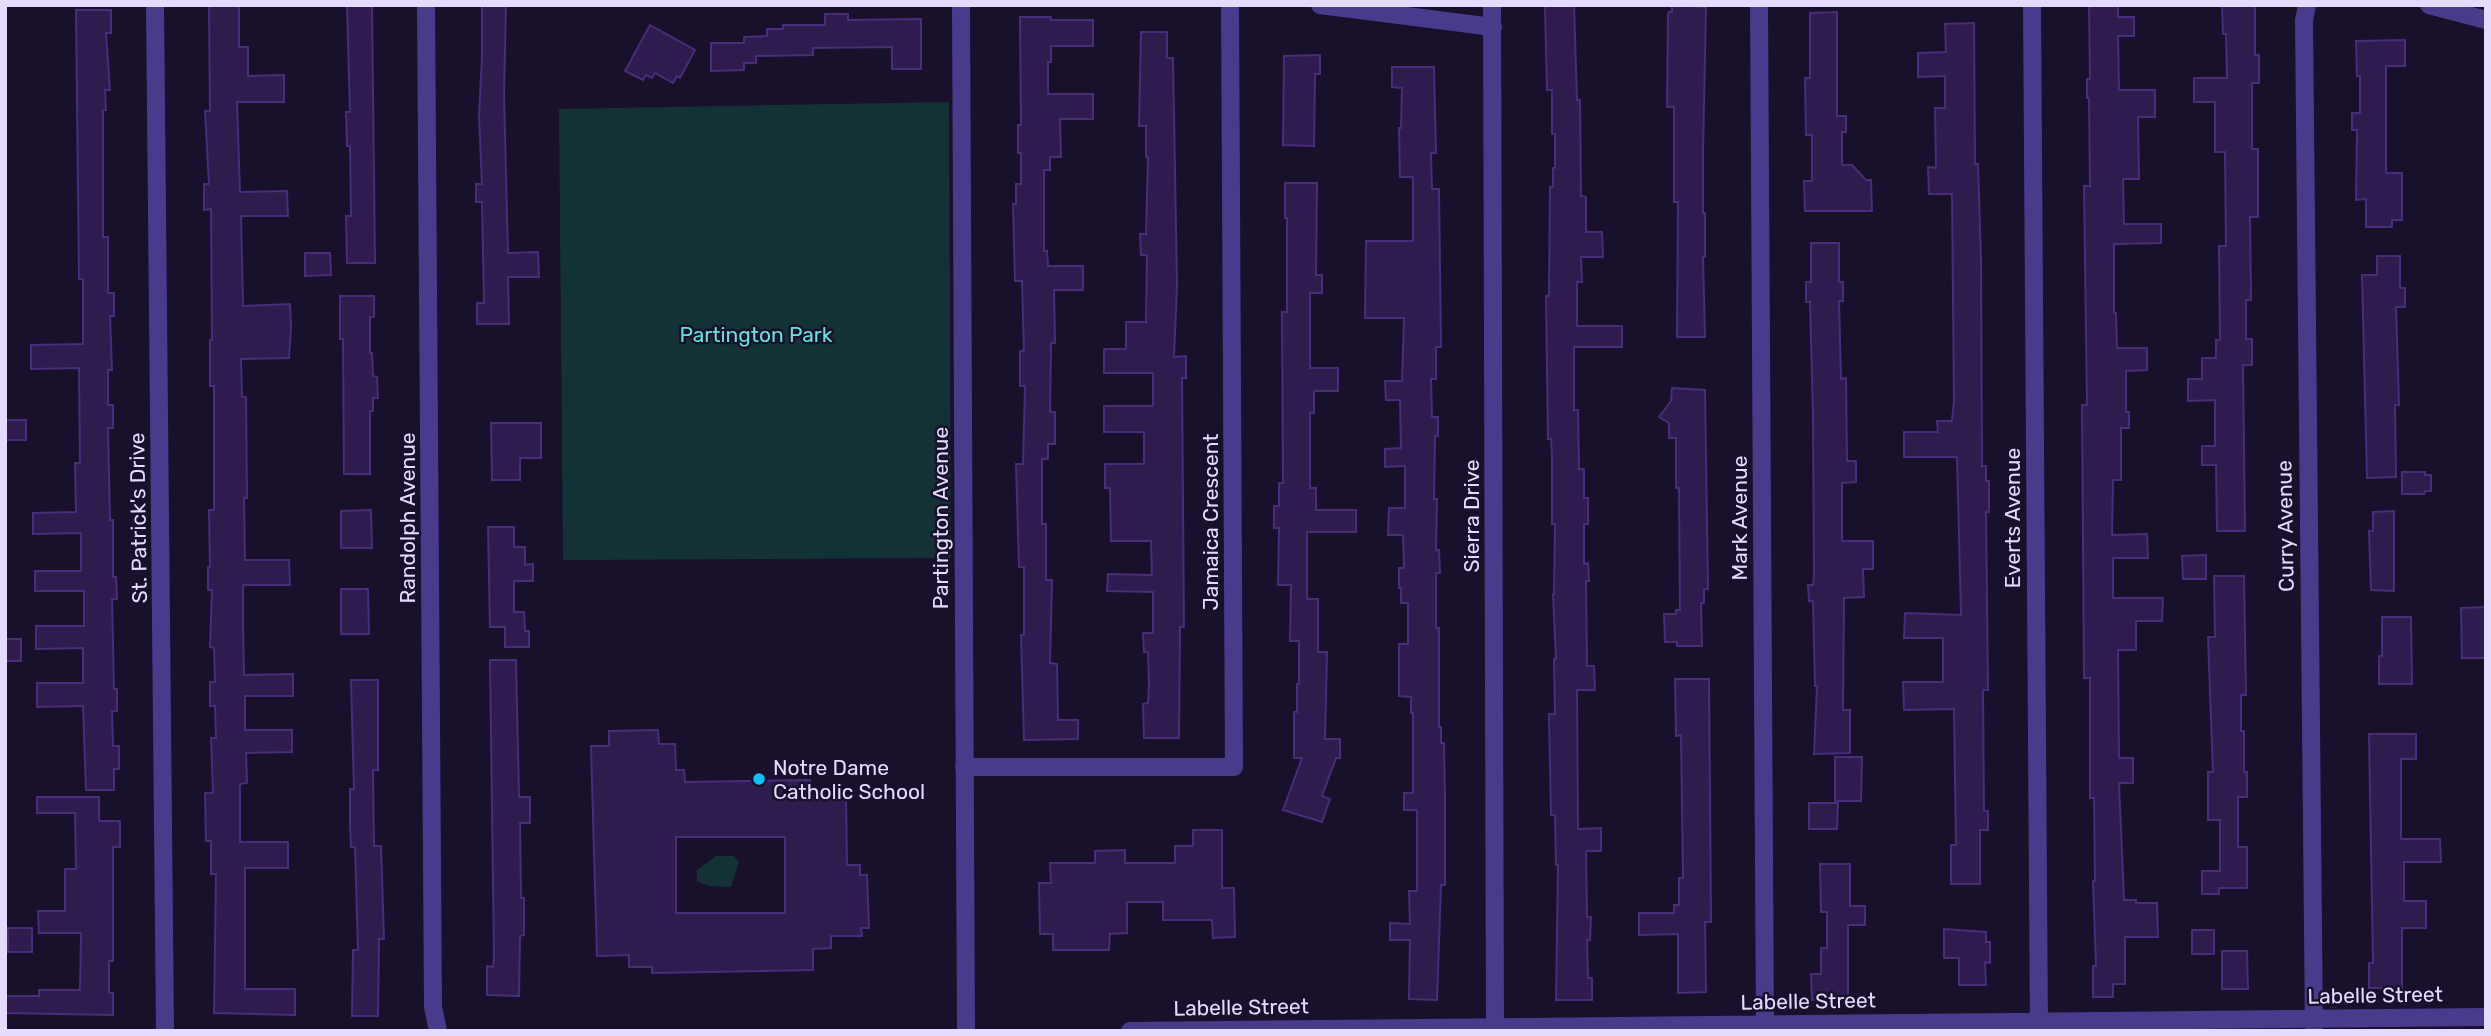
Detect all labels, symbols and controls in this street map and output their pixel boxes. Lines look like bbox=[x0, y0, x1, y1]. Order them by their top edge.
park label: Partington Park bbox=[679, 322, 833, 347]
street label: Partington Avenue bbox=[928, 427, 953, 609]
street label: St. Patrick's Drive bbox=[124, 432, 152, 604]
street label: Randolph Avenue bbox=[395, 432, 420, 604]
street label: Jamaica Crescent bbox=[1198, 434, 1223, 610]
street label: Everts Avenue bbox=[2000, 448, 2025, 588]
street label: Mark Avenue bbox=[1727, 455, 1752, 581]
street label: Sierra Drive bbox=[1459, 460, 1484, 572]
street label: Curry Avenue bbox=[2271, 460, 2299, 592]
place label: Notre Dame Catholic School bbox=[773, 755, 925, 804]
marker: Notre Dame Catholic School bbox=[751, 771, 767, 787]
street label: Labelle Street bbox=[2307, 981, 2443, 1009]
street label: Labelle Street bbox=[1740, 987, 1876, 1015]
street label: Labelle Street bbox=[1173, 993, 1309, 1021]

